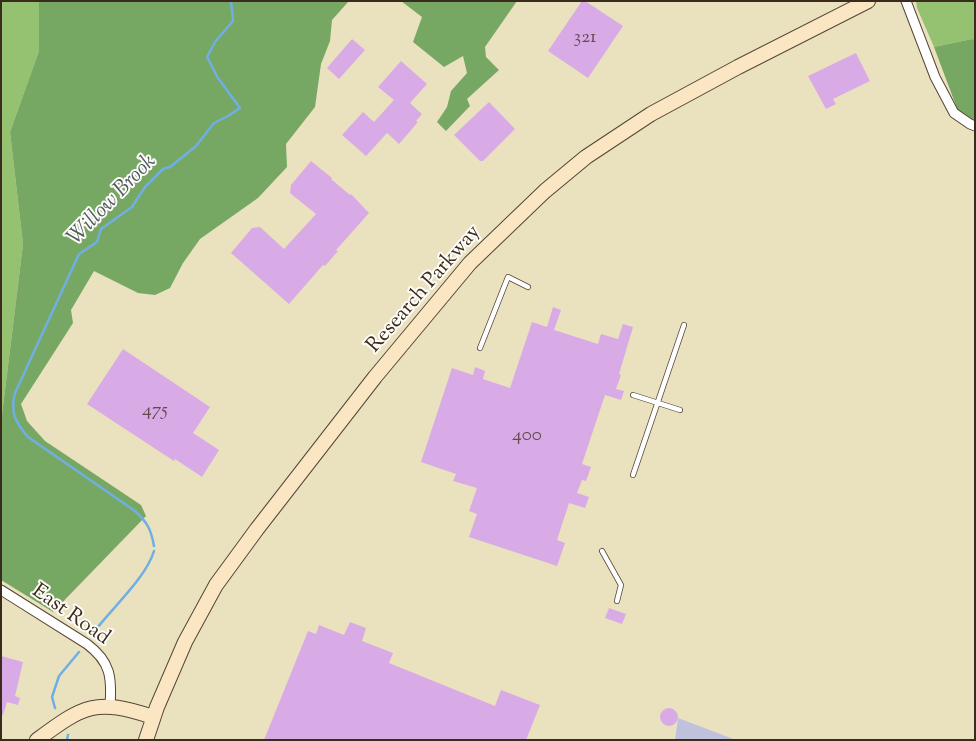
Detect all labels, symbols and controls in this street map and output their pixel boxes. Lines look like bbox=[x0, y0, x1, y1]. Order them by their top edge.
house number: 321 bbox=[573, 28, 597, 50]
water label: Willow Brook bbox=[63, 150, 163, 252]
street label: Research Parkway bbox=[363, 221, 487, 359]
house number: 475 bbox=[142, 401, 168, 423]
house number: 400 bbox=[512, 426, 542, 448]
street label: East Road bbox=[26, 580, 114, 652]

